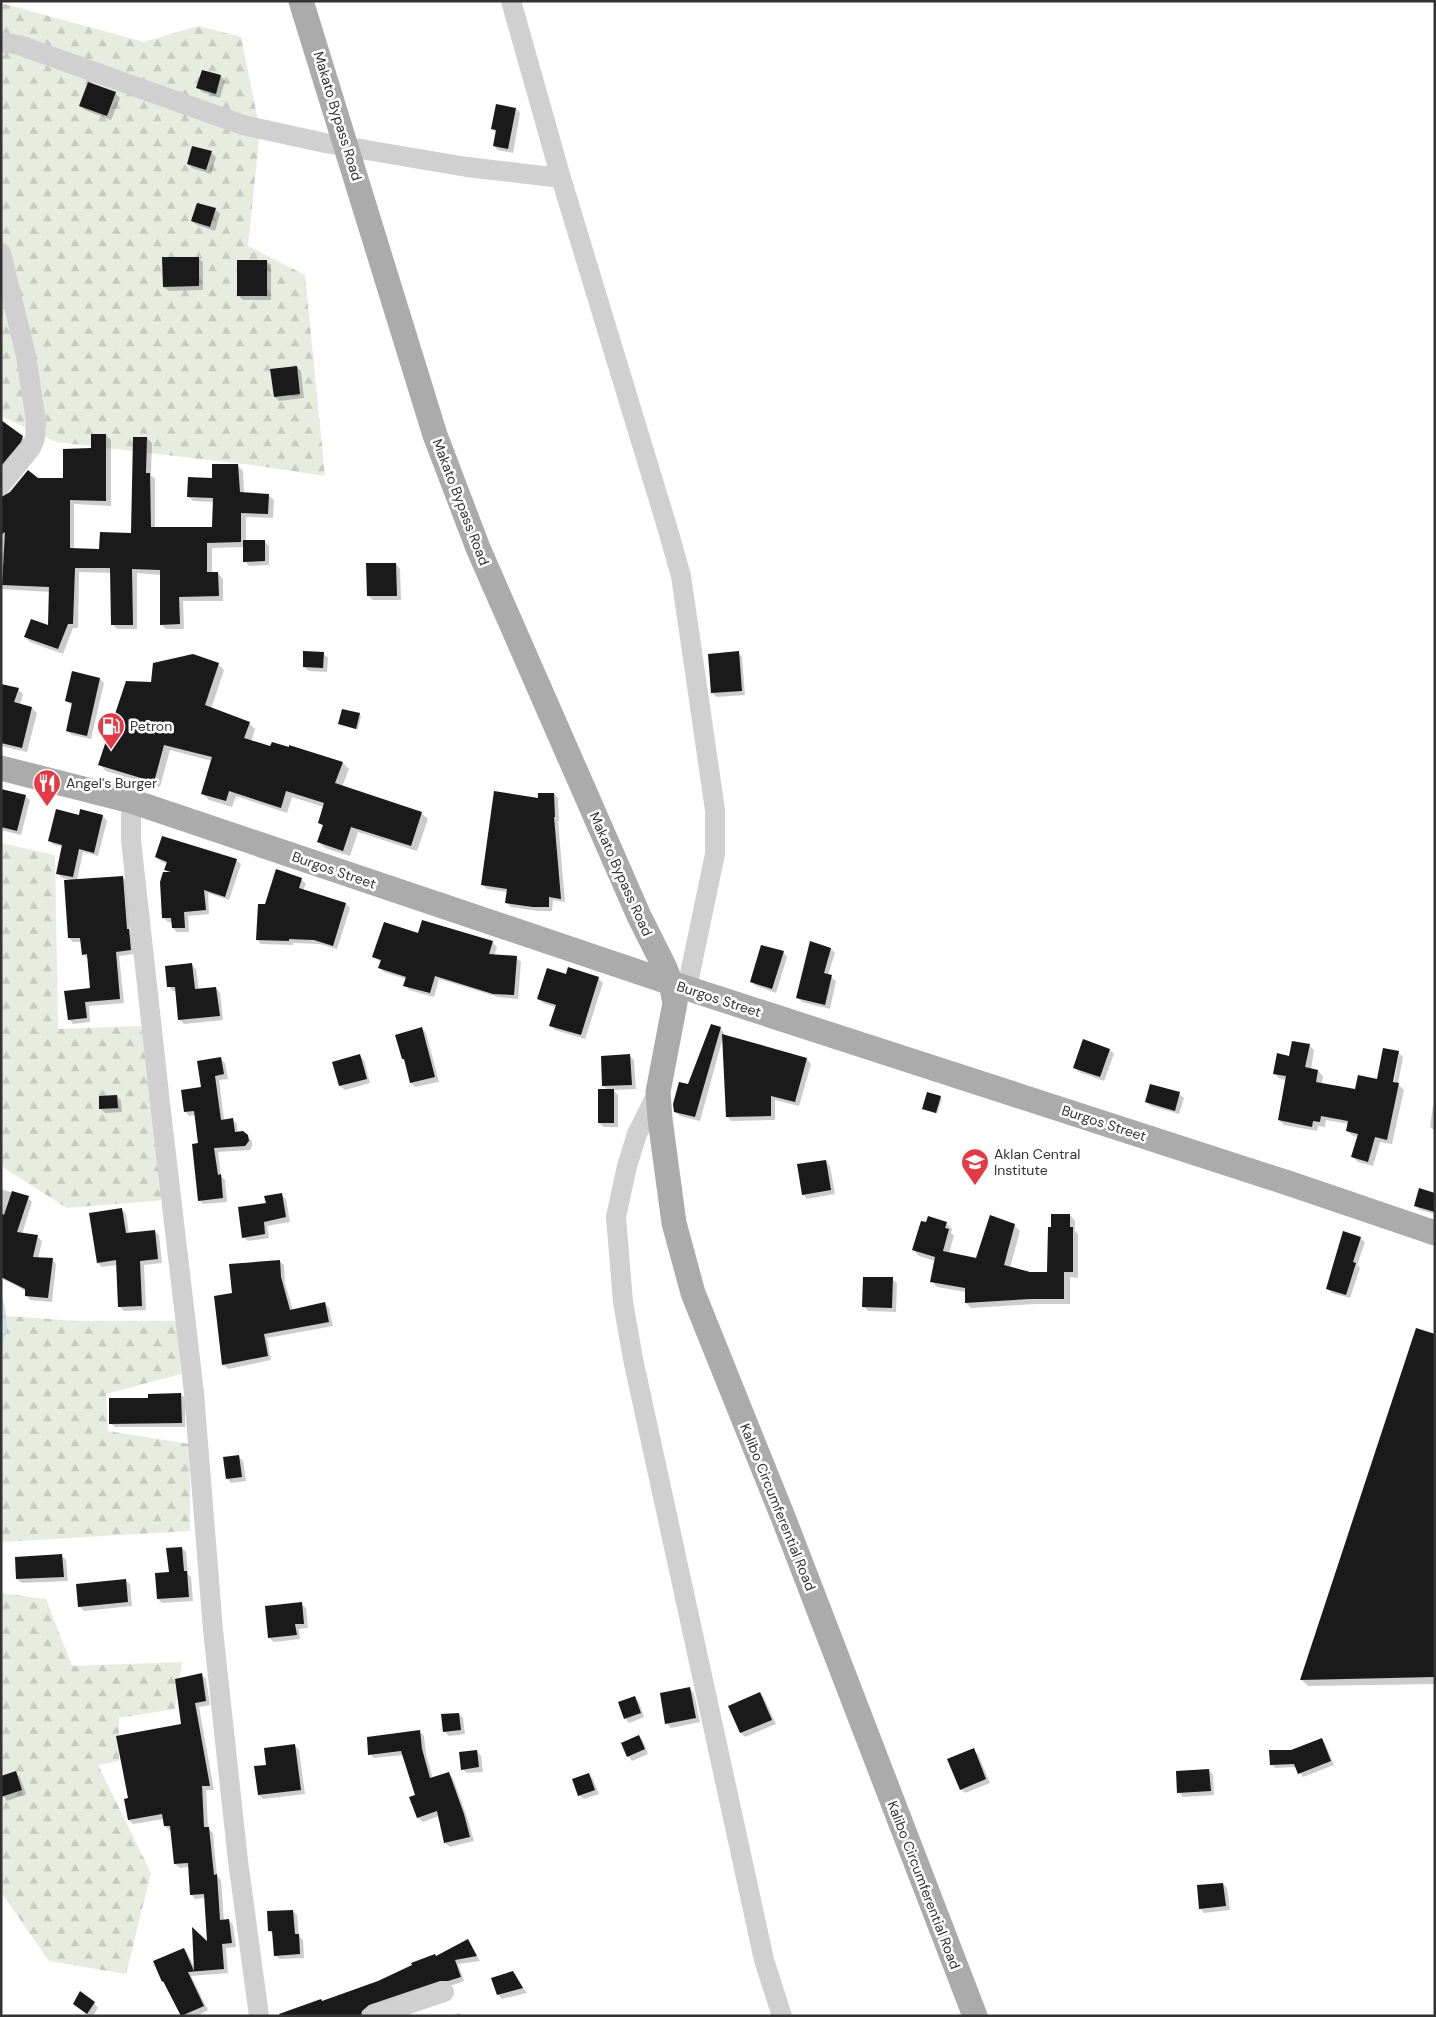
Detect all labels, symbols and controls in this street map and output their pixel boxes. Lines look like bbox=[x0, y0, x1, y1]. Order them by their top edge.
street label: Makato Bypass Road bbox=[310, 49, 366, 183]
street label: Makato Bypass Road bbox=[429, 436, 493, 568]
fuel station icon: Petron bbox=[96, 711, 126, 750]
place label: Petron bbox=[130, 717, 172, 735]
restaurant icon: Angel's Burger bbox=[32, 768, 62, 807]
place label: Angel's Burger bbox=[66, 774, 157, 792]
street label: Makato Bypass Road bbox=[586, 809, 656, 939]
street label: Burgos Street bbox=[290, 847, 378, 893]
street label: Burgos Street bbox=[674, 977, 764, 1021]
street label: Burgos Street bbox=[1059, 1101, 1149, 1145]
place label: Aklan Central Institute bbox=[994, 1145, 1080, 1179]
school or university icon: Aklan Central Institute bbox=[960, 1147, 990, 1186]
street label: Kalibo Circumferential Road bbox=[736, 1421, 820, 1593]
street label: Kalibo Circumferential Road bbox=[884, 1798, 964, 1972]

